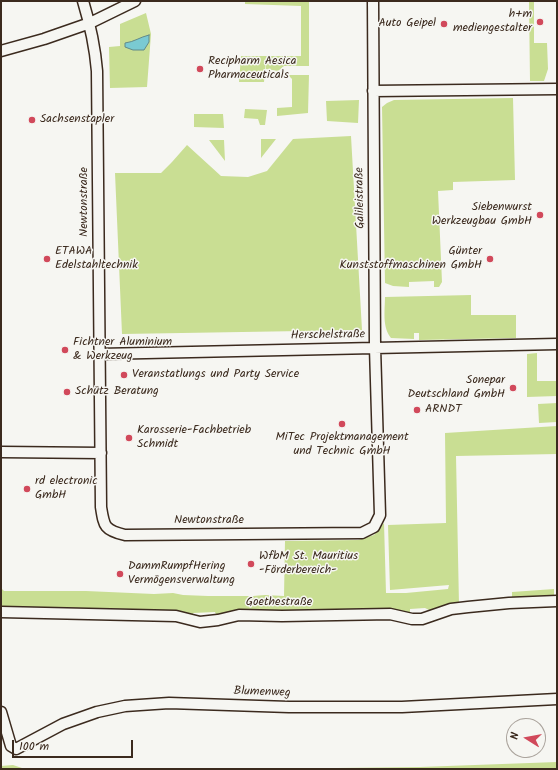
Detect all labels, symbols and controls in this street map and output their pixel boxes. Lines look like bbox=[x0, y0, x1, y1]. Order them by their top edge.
place label: h+m mediengestalter bbox=[453, 8, 532, 36]
place label: Auto Geipel bbox=[378, 17, 436, 31]
marker: h+m mediengestalter bbox=[535, 17, 545, 27]
marker: Auto Geipel bbox=[439, 19, 449, 29]
place label: Recipharm Aesica Pharmaceuticals bbox=[208, 55, 296, 83]
marker: Recipharm Aesica Pharmaceuticals bbox=[195, 64, 205, 74]
place label: Sachsenstapler bbox=[40, 113, 114, 127]
marker: Sachsenstapler bbox=[27, 115, 37, 125]
street label: Newtonstraße bbox=[78, 167, 92, 237]
street label: Galileistraße bbox=[353, 167, 369, 229]
place label: Siebenwurst Werkzeugbau GmbH bbox=[432, 201, 532, 229]
marker: Siebenwurst Werkzeugbau GmbH bbox=[535, 210, 545, 220]
place label: ETAWA Edelstahltechnik bbox=[55, 245, 138, 273]
place label: Günter Kunststoffmaschinen GmbH bbox=[340, 245, 482, 273]
marker: ETAWA Edelstahltechnik bbox=[42, 254, 52, 264]
marker: Günter Kunststoffmaschinen GmbH bbox=[485, 254, 495, 264]
street label: Herschelstraße bbox=[291, 328, 365, 344]
place label: Fichtner Aluminium & Werkzeug bbox=[73, 336, 172, 364]
marker: Fichtner Aluminium & Werkzeug bbox=[60, 345, 70, 355]
place label: Veranstatlungs und Party Service bbox=[132, 368, 299, 382]
marker: Veranstatlungs und Party Service bbox=[119, 370, 129, 380]
place label: Sonepar Deutschland GmbH bbox=[408, 374, 505, 402]
marker: Sonepar Deutschland GmbH bbox=[508, 383, 518, 393]
place label: Schütz Beratung bbox=[75, 385, 159, 399]
marker: Schütz Beratung bbox=[62, 387, 72, 397]
place label: ARNDT bbox=[425, 403, 462, 417]
marker: ARNDT bbox=[412, 405, 422, 415]
marker: MiTec Projektmanagement und Technic GmbH bbox=[337, 419, 347, 429]
place label: Karosserie-Fachbetrieb Schmidt bbox=[137, 424, 251, 452]
place label: MiTec Projektmanagement und Technic GmbH bbox=[275, 431, 409, 459]
marker: Karosserie-Fachbetrieb Schmidt bbox=[124, 433, 134, 443]
place label: rd electronic GmbH bbox=[35, 475, 97, 503]
marker: rd electronic GmbH bbox=[22, 484, 32, 494]
street label: Newtonstraße bbox=[174, 514, 244, 528]
place label: WfbM St. Mauritius -Förderbereich- bbox=[259, 550, 358, 578]
marker: WfbM St. Mauritius -Förderbereich- bbox=[246, 559, 256, 569]
place label: DammRumpfHering Vermögensverwaltung bbox=[128, 560, 235, 588]
marker: DammRumpfHering Vermögensverwaltung bbox=[115, 569, 125, 579]
street label: Goethestraße bbox=[246, 596, 312, 610]
street label: Blumenweg bbox=[233, 685, 291, 701]
north arrow bbox=[506, 718, 546, 758]
text: N bbox=[506, 731, 525, 741]
scale bar bbox=[14, 732, 135, 758]
text: 100 m bbox=[19, 737, 49, 756]

